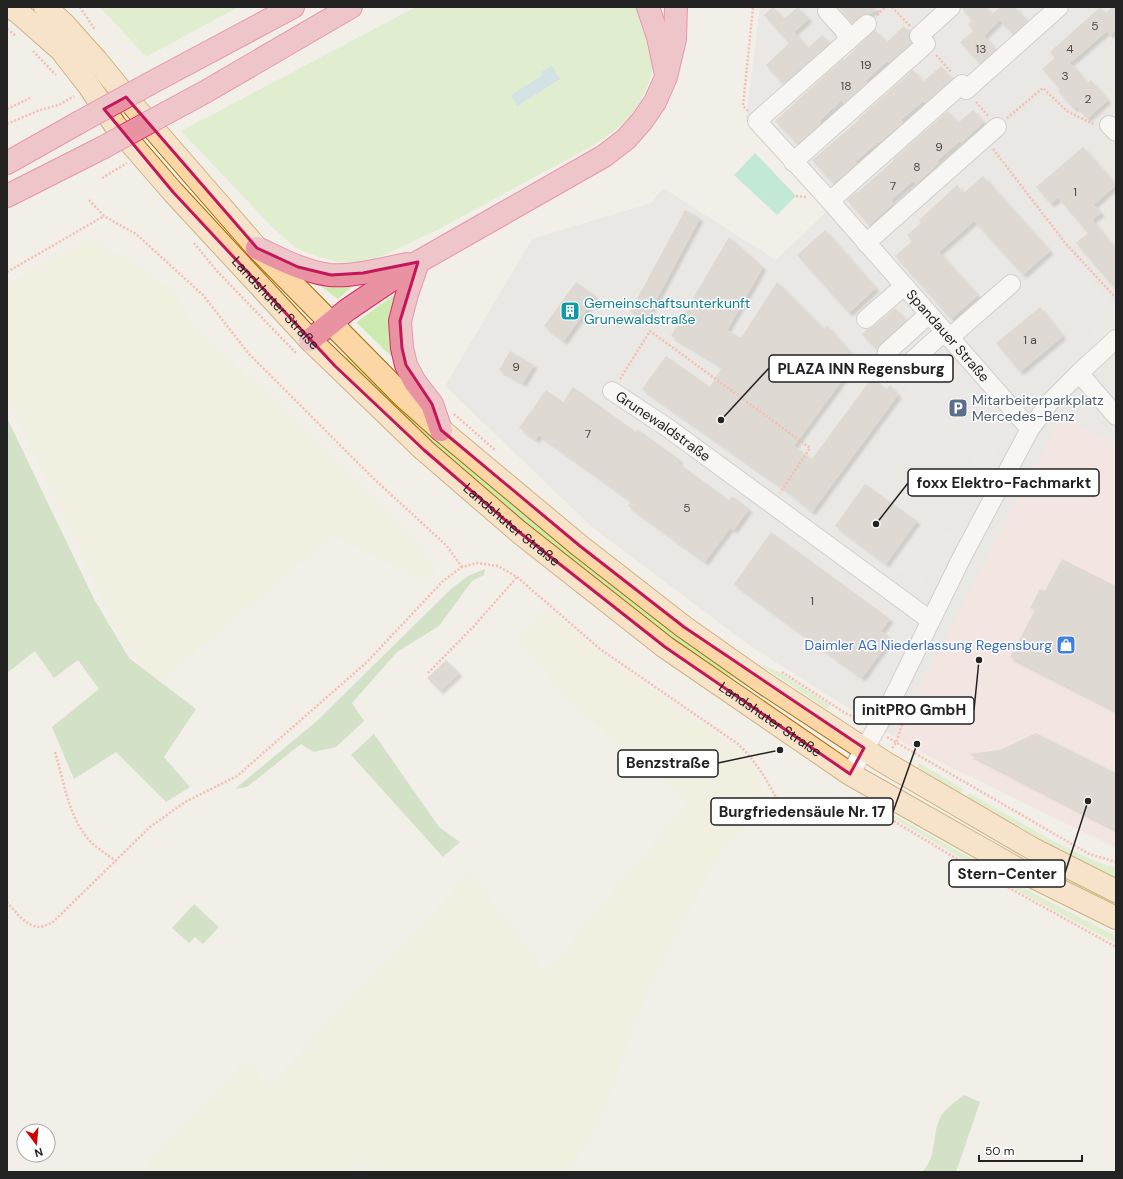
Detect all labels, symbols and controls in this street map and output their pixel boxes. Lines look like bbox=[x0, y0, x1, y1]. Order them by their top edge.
house number: 5 bbox=[1091, 18, 1099, 34]
house number: 13 bbox=[976, 41, 986, 57]
house number: 4 bbox=[1066, 41, 1074, 57]
house number: 19 bbox=[860, 57, 872, 73]
house number: 3 bbox=[1061, 68, 1069, 84]
house number: 18 bbox=[840, 78, 852, 94]
house number: 2 bbox=[1085, 91, 1092, 107]
house number: 9 bbox=[935, 139, 943, 155]
house number: 8 bbox=[913, 159, 921, 175]
house number: 7 bbox=[890, 178, 896, 194]
house number: 1 bbox=[1073, 184, 1077, 200]
street label: Landshuter Straße bbox=[228, 253, 323, 353]
street label: Spandauer Straße bbox=[903, 286, 994, 386]
place label: Gemeinschaftsunterkunft Grunewaldstraße bbox=[584, 294, 750, 328]
building icon: Gemeinschaftsunterkunft Grunewaldstraße bbox=[559, 300, 581, 322]
house number: 1 a bbox=[1023, 332, 1037, 348]
callout: PLAZA INN Regensburg bbox=[769, 355, 953, 382]
house number: 9 bbox=[512, 359, 520, 375]
text: PLAZA INN Regensburg bbox=[777, 359, 945, 379]
street label: Grunewaldstraße bbox=[612, 387, 714, 465]
place label: Mitarbeiterparkplatz Mercedes-Benz bbox=[972, 391, 1104, 425]
parking icon: Mitarbeiterparkplatz Mercedes-Benz bbox=[947, 397, 969, 419]
house number: 7 bbox=[585, 426, 591, 442]
callout: foxx Elektro-Fachmarkt bbox=[908, 469, 1099, 496]
text: foxx Elektro-Fachmarkt bbox=[917, 473, 1091, 493]
street label: Landshuter Straße bbox=[460, 479, 564, 570]
house number: 5 bbox=[683, 500, 691, 516]
house number: 1 bbox=[810, 593, 814, 609]
shop icon: Daimler AG Niederlassung Regensburg bbox=[1055, 634, 1077, 656]
place label: Daimler AG Niederlassung Regensburg bbox=[805, 636, 1052, 654]
street label: Landshuter Straße bbox=[716, 678, 825, 761]
callout: initPRO GmbH bbox=[854, 697, 974, 724]
text: initPRO GmbH bbox=[862, 700, 966, 720]
callout: Benzstraße bbox=[618, 750, 718, 777]
text: Benzstraße bbox=[626, 753, 710, 773]
callout: Burgfriedensäule Nr. 17 bbox=[711, 798, 893, 825]
text: Burgfriedensäule Nr. 17 bbox=[719, 802, 885, 822]
callout: Stern-Center bbox=[949, 860, 1065, 887]
text: Stern-Center bbox=[957, 864, 1057, 884]
north arrow bbox=[16, 1123, 56, 1163]
scale bar bbox=[979, 1137, 1082, 1163]
text: 50 m bbox=[985, 1143, 1014, 1159]
text: N bbox=[33, 1145, 45, 1160]

